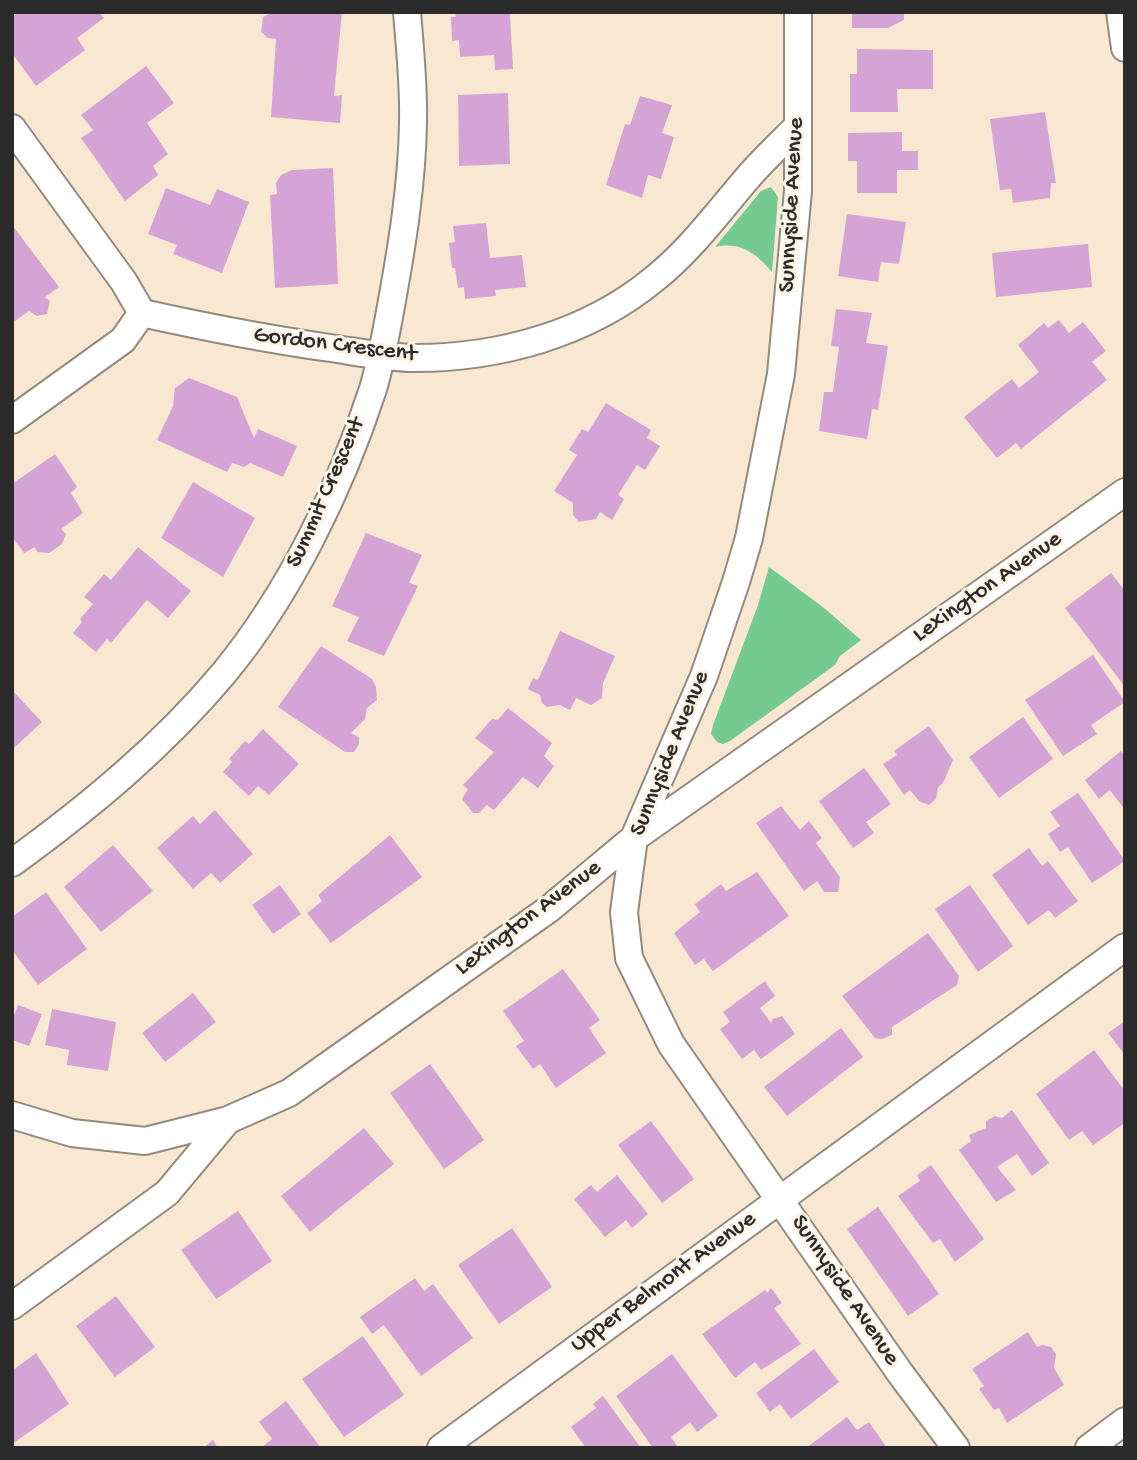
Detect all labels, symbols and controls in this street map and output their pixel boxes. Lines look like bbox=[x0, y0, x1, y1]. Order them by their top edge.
street label: Sunnyside Avenue bbox=[774, 117, 812, 293]
street label: Gordon Crescent bbox=[252, 322, 418, 370]
street label: Summit Crescent bbox=[281, 413, 373, 573]
street label: Lexington Avenue bbox=[908, 526, 1068, 650]
street label: Sunnyside Avenue bbox=[625, 667, 717, 841]
street label: Lexington Avenue bbox=[450, 855, 608, 983]
street label: Upper Belmont Avenue bbox=[566, 1206, 762, 1360]
street label: Sunnyside Avenue bbox=[783, 1210, 905, 1372]

